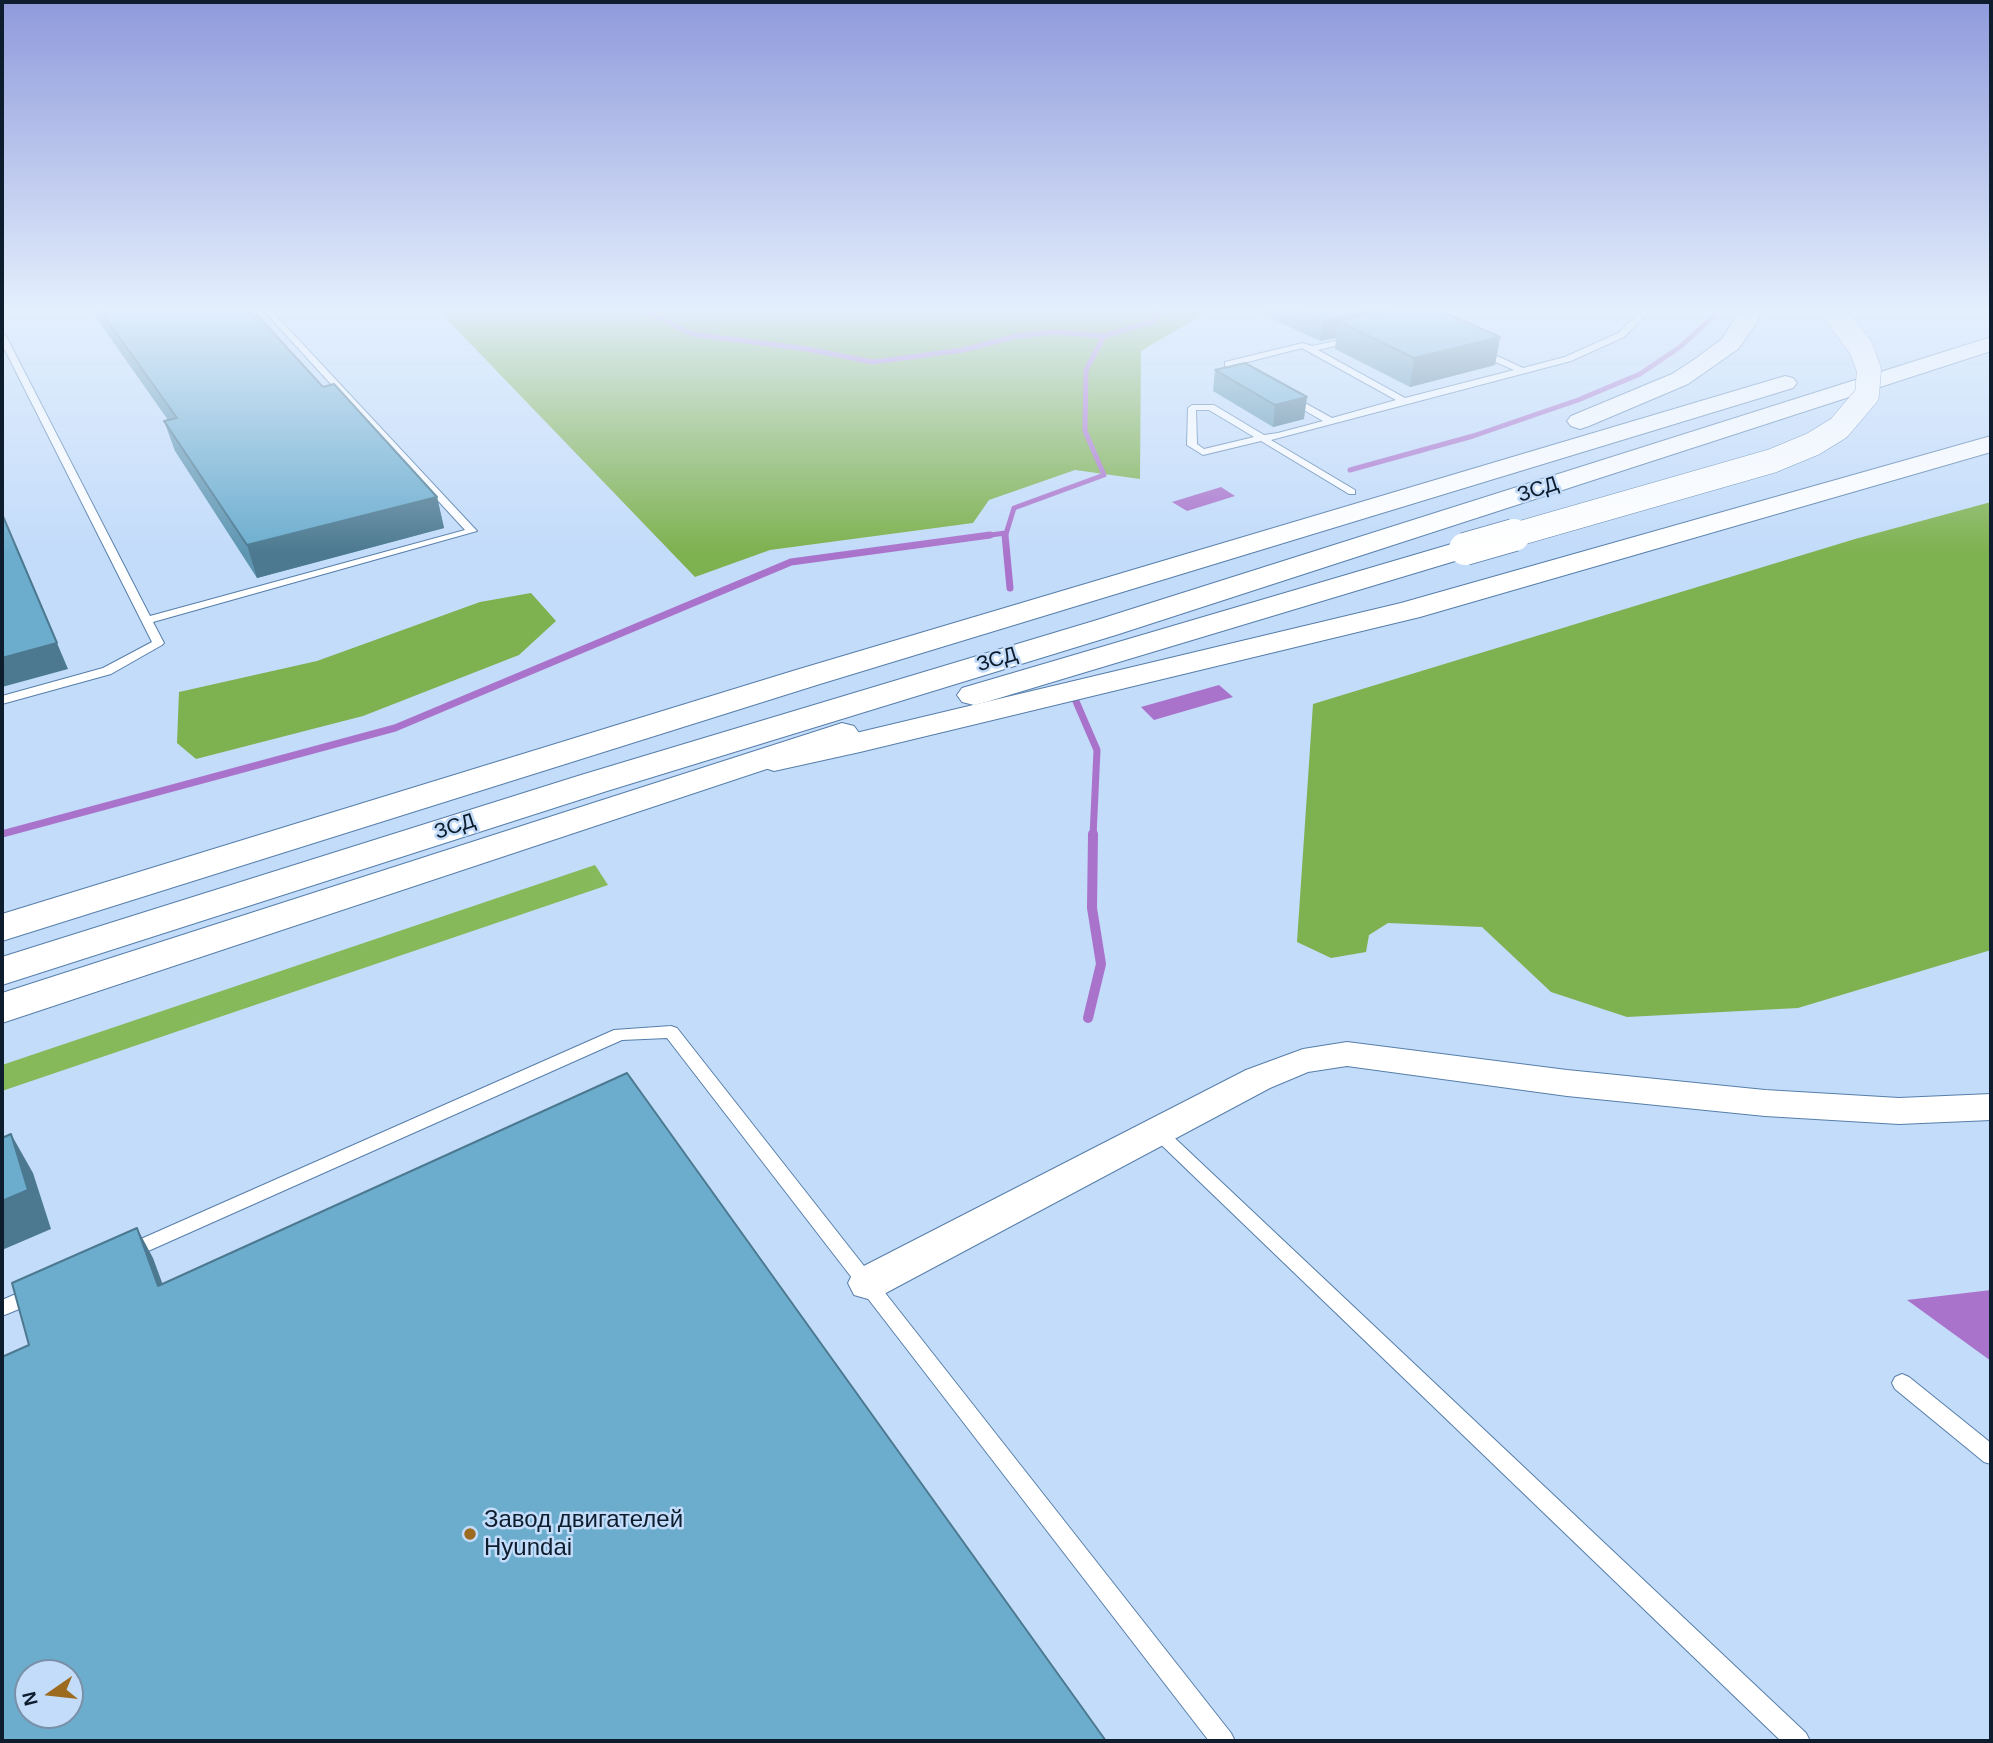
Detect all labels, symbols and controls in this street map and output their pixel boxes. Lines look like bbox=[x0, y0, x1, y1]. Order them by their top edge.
street label: ЗСД bbox=[1514, 472, 1562, 508]
street label: ЗСД bbox=[974, 642, 1020, 678]
street label: ЗСД bbox=[431, 809, 479, 845]
place label: Завод двигателей Hyundai bbox=[484, 1506, 683, 1562]
marker: Завод двигателей Hyundai bbox=[462, 1526, 478, 1542]
north arrow bbox=[14, 1659, 84, 1729]
text: N bbox=[18, 1690, 42, 1708]

